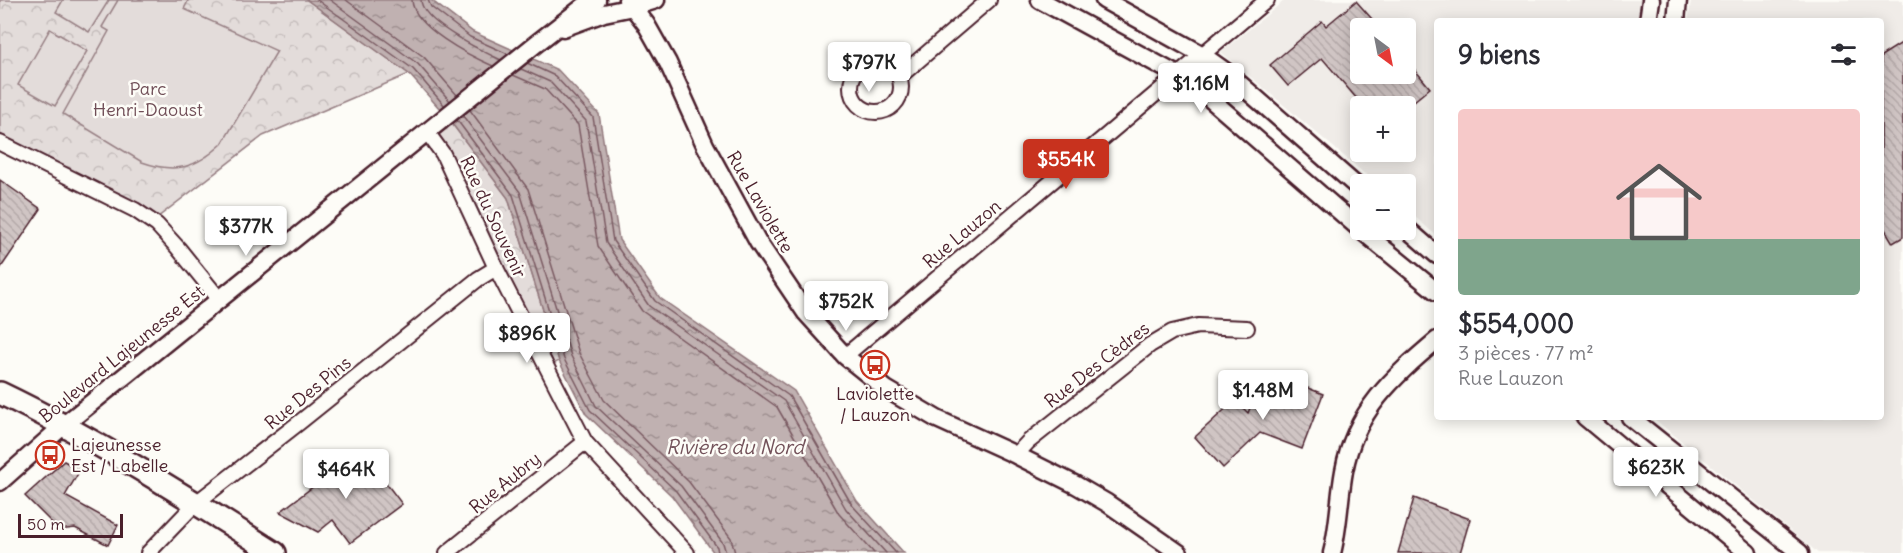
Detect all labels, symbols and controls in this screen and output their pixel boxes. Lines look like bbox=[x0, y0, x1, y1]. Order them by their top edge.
north arrow bbox=[1350, 18, 1416, 84]
map controls bbox=[1350, 18, 1416, 240]
text: 9 biens bbox=[1458, 38, 1540, 71]
icon: filters bbox=[1827, 38, 1860, 71]
pin: $797K bbox=[827, 42, 911, 93]
text: $797K bbox=[842, 49, 896, 74]
pin: $1.16M bbox=[1152, 63, 1250, 114]
text: $1.16M bbox=[1172, 70, 1230, 95]
park label: Parc Henri-Daoust bbox=[93, 77, 203, 121]
button: + bbox=[1350, 96, 1416, 162]
pin: $554K bbox=[1024, 139, 1108, 190]
text: $554K bbox=[1037, 146, 1095, 171]
street label: Rue Laviolette bbox=[722, 147, 799, 257]
icon: home bbox=[1605, 148, 1713, 256]
street label: Rue du Souvenir bbox=[455, 152, 532, 282]
button: − bbox=[1350, 174, 1416, 240]
street label: Rue Lauzon bbox=[918, 194, 1006, 273]
pin: $377K bbox=[204, 206, 288, 257]
text: $377K bbox=[219, 213, 273, 238]
street label: Boulevard Lajeunesse Est bbox=[34, 280, 209, 428]
pin: $752K bbox=[804, 281, 888, 332]
text: $752K bbox=[818, 288, 874, 313]
text: $554,000 bbox=[1458, 307, 1574, 340]
pin: $896K bbox=[485, 313, 569, 364]
street label: Rue Des Cèdres bbox=[1040, 316, 1154, 413]
text: $896K bbox=[498, 320, 556, 345]
text: 3 pièces · 77 m² bbox=[1458, 340, 1594, 365]
bus stop icon: Laviolette / Lauzon bbox=[859, 349, 891, 381]
street label: Rue Des Pins bbox=[260, 351, 355, 434]
text: Rue Lauzon bbox=[1458, 365, 1564, 390]
pin: $1.48M bbox=[1214, 370, 1312, 421]
text: $1.48M bbox=[1232, 377, 1294, 402]
place label: Laviolette / Lauzon bbox=[836, 382, 914, 426]
place label: Lajeunesse Est / Labelle bbox=[71, 433, 168, 477]
water label: Rivière du Nord bbox=[666, 434, 806, 459]
bus stop icon: Lajeunesse Est / Labelle bbox=[34, 439, 66, 471]
street label: Rue Aubry bbox=[464, 447, 545, 518]
pin: $623K bbox=[1614, 447, 1698, 498]
pin: $464K bbox=[304, 449, 388, 500]
text: $623K bbox=[1627, 454, 1685, 479]
text: $464K bbox=[317, 456, 375, 481]
scale bar bbox=[18, 511, 123, 538]
text: 50 m bbox=[27, 514, 65, 534]

